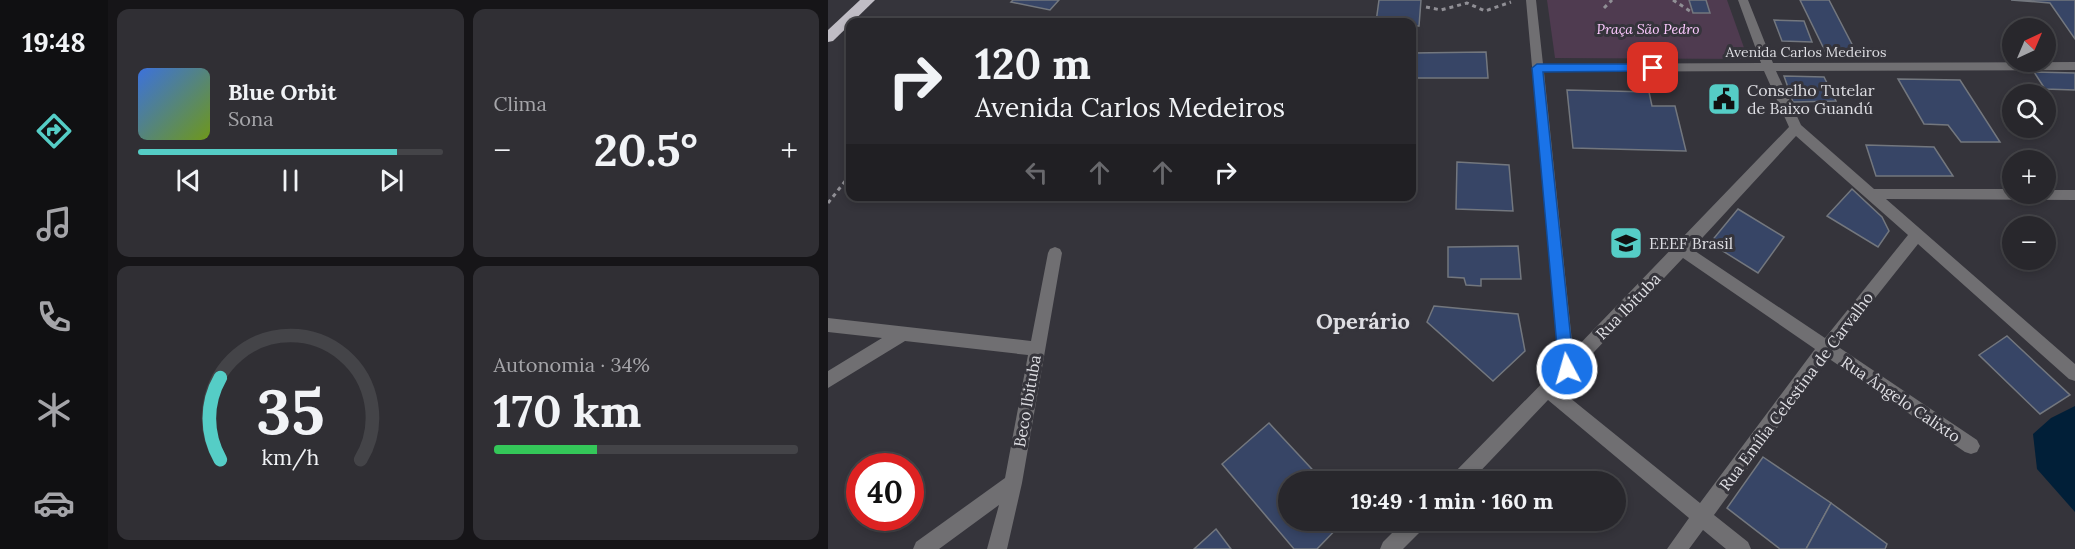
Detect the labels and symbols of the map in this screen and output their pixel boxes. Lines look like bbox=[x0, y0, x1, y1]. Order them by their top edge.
north arrow bbox=[2002, 18, 2056, 72]
park label: Praça São Pedro bbox=[1597, 20, 1699, 38]
pin bbox=[1627, 42, 1678, 93]
street label: Avenida Carlos Medeiros bbox=[1725, 43, 1886, 61]
place label: Conselho Tutelar de Baixo Guandú bbox=[1747, 80, 1875, 118]
public building icon: Conselho Tutelar de Baixo Guandú bbox=[1706, 81, 1742, 117]
school or university icon: EEEF Brasil bbox=[1608, 225, 1644, 261]
place label: EEEF Brasil bbox=[1649, 233, 1733, 253]
street label: Rua Ibituba bbox=[1591, 269, 1665, 343]
street label: Rua Emília Celestina de Carvalho bbox=[1715, 288, 1877, 494]
district label: Operário bbox=[1316, 307, 1410, 335]
position arrow bbox=[1535, 337, 1599, 401]
street label: Rua Ângelo Calixto bbox=[1838, 352, 1964, 446]
street label: Beco Ibituba bbox=[1009, 353, 1045, 449]
speed limit sign: 40 bbox=[846, 453, 924, 531]

